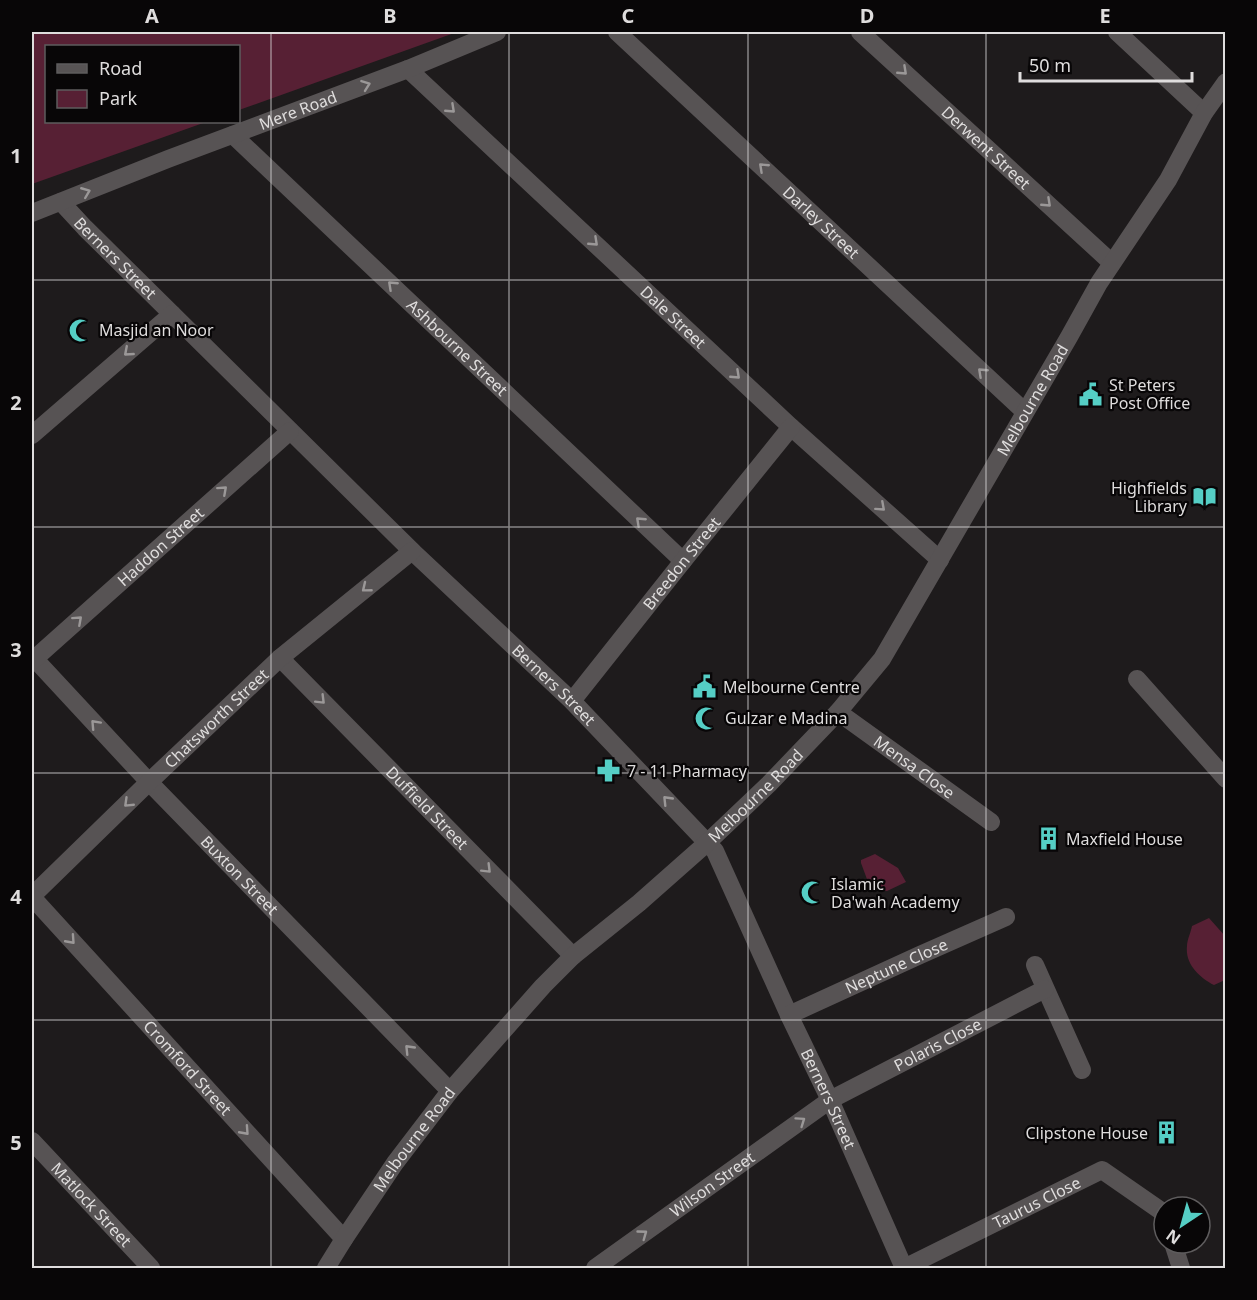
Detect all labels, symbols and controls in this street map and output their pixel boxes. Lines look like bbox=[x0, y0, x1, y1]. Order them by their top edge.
text: A bbox=[145, 2, 159, 29]
text: B bbox=[383, 2, 397, 29]
text: C bbox=[622, 2, 635, 29]
text: D bbox=[860, 2, 874, 29]
text: E bbox=[1099, 2, 1111, 29]
legend bbox=[45, 45, 240, 123]
scale bar bbox=[1020, 45, 1192, 83]
text: 50 m bbox=[1029, 53, 1071, 77]
text: Road bbox=[99, 56, 142, 80]
one-way arrow bbox=[896, 64, 907, 75]
one-way arrow bbox=[360, 80, 371, 92]
text: Park bbox=[99, 86, 137, 110]
street label: Mere Road bbox=[256, 86, 340, 135]
street label: Derwent Street bbox=[937, 101, 1035, 194]
one-way arrow bbox=[444, 102, 455, 113]
text: 1 bbox=[10, 142, 22, 169]
one-way arrow bbox=[759, 163, 769, 174]
street label: Darley Street bbox=[778, 181, 864, 263]
one-way arrow bbox=[80, 187, 91, 199]
one-way arrow bbox=[1040, 196, 1050, 207]
street label: Berners Street bbox=[69, 212, 162, 304]
one-way arrow bbox=[586, 235, 597, 246]
street label: Dale Street bbox=[635, 281, 711, 353]
one-way arrow bbox=[388, 282, 399, 293]
street label: Ashbourne Street bbox=[402, 294, 513, 401]
mosque icon: Masjid an Noor bbox=[68, 317, 94, 343]
place label: Masjid an Noor bbox=[99, 319, 214, 341]
street label: Melbourne Road bbox=[991, 340, 1073, 460]
one-way arrow bbox=[124, 345, 135, 356]
one-way arrow bbox=[729, 368, 740, 379]
one-way arrow bbox=[978, 368, 989, 379]
place label: St Peters Post Office bbox=[1109, 374, 1190, 414]
public building icon: St Peters Post Office bbox=[1078, 381, 1104, 407]
text: 2 bbox=[10, 389, 22, 416]
place label: Highfields Library bbox=[1111, 477, 1188, 517]
library icon: Highfields Library bbox=[1192, 484, 1218, 510]
one-way arrow bbox=[216, 486, 227, 497]
one-way arrow bbox=[874, 500, 884, 511]
street label: Haddon Street bbox=[112, 502, 209, 591]
street label: Breedon Street bbox=[638, 512, 726, 614]
one-way arrow bbox=[637, 517, 648, 528]
one-way arrow bbox=[362, 581, 373, 592]
one-way arrow bbox=[71, 616, 81, 627]
text: 3 bbox=[10, 636, 22, 663]
street label: Berners Street bbox=[507, 639, 601, 730]
street label: Chatsworth Street bbox=[159, 663, 273, 773]
public building icon: Melbourne Centre bbox=[692, 674, 718, 700]
place label: Melbourne Centre bbox=[723, 676, 860, 698]
one-way arrow bbox=[314, 693, 325, 704]
mosque icon: Gulzar e Madina bbox=[694, 705, 720, 731]
place label: Gulzar e Madina bbox=[725, 707, 847, 729]
one-way arrow bbox=[91, 720, 102, 731]
street label: Mensa Close bbox=[869, 730, 959, 804]
street label: Melbourne Road bbox=[703, 744, 808, 847]
pharmacy icon: 7 - 11 Pharmacy bbox=[596, 758, 622, 784]
place label: 7 - 11 Pharmacy bbox=[627, 760, 748, 782]
street label: Duffield Street bbox=[381, 761, 473, 854]
one-way arrow bbox=[124, 795, 135, 806]
one-way arrow bbox=[663, 796, 674, 806]
building icon: Maxfield House bbox=[1035, 826, 1061, 852]
place label: Maxfield House bbox=[1066, 828, 1183, 850]
street label: Buxton Street bbox=[196, 831, 284, 920]
one-way arrow bbox=[480, 861, 491, 872]
place label: Islamic Da'wah Academy bbox=[831, 873, 960, 913]
mosque icon: Islamic Da'wah Academy bbox=[800, 880, 826, 906]
text: 4 bbox=[10, 883, 22, 910]
one-way arrow bbox=[64, 933, 75, 944]
street label: Neptune Close bbox=[841, 933, 951, 999]
street label: Polaris Close bbox=[890, 1013, 985, 1076]
street label: Cromford Street bbox=[139, 1015, 237, 1120]
street label: Berners Street bbox=[796, 1045, 861, 1152]
one-way arrow bbox=[405, 1046, 416, 1056]
street label: Melbourne Road bbox=[368, 1082, 460, 1196]
one-way arrow bbox=[795, 1117, 806, 1128]
building icon: Clipstone House bbox=[1153, 1120, 1179, 1146]
place label: Clipstone House bbox=[1025, 1122, 1148, 1144]
one-way arrow bbox=[238, 1124, 249, 1134]
text: 5 bbox=[10, 1129, 22, 1156]
street label: Wilson Street bbox=[665, 1146, 759, 1222]
street label: Matlock Street bbox=[46, 1157, 137, 1252]
street label: Taurus Close bbox=[989, 1171, 1084, 1233]
north arrow bbox=[1152, 1195, 1212, 1255]
text: N bbox=[1161, 1224, 1185, 1250]
one-way arrow bbox=[636, 1230, 647, 1241]

